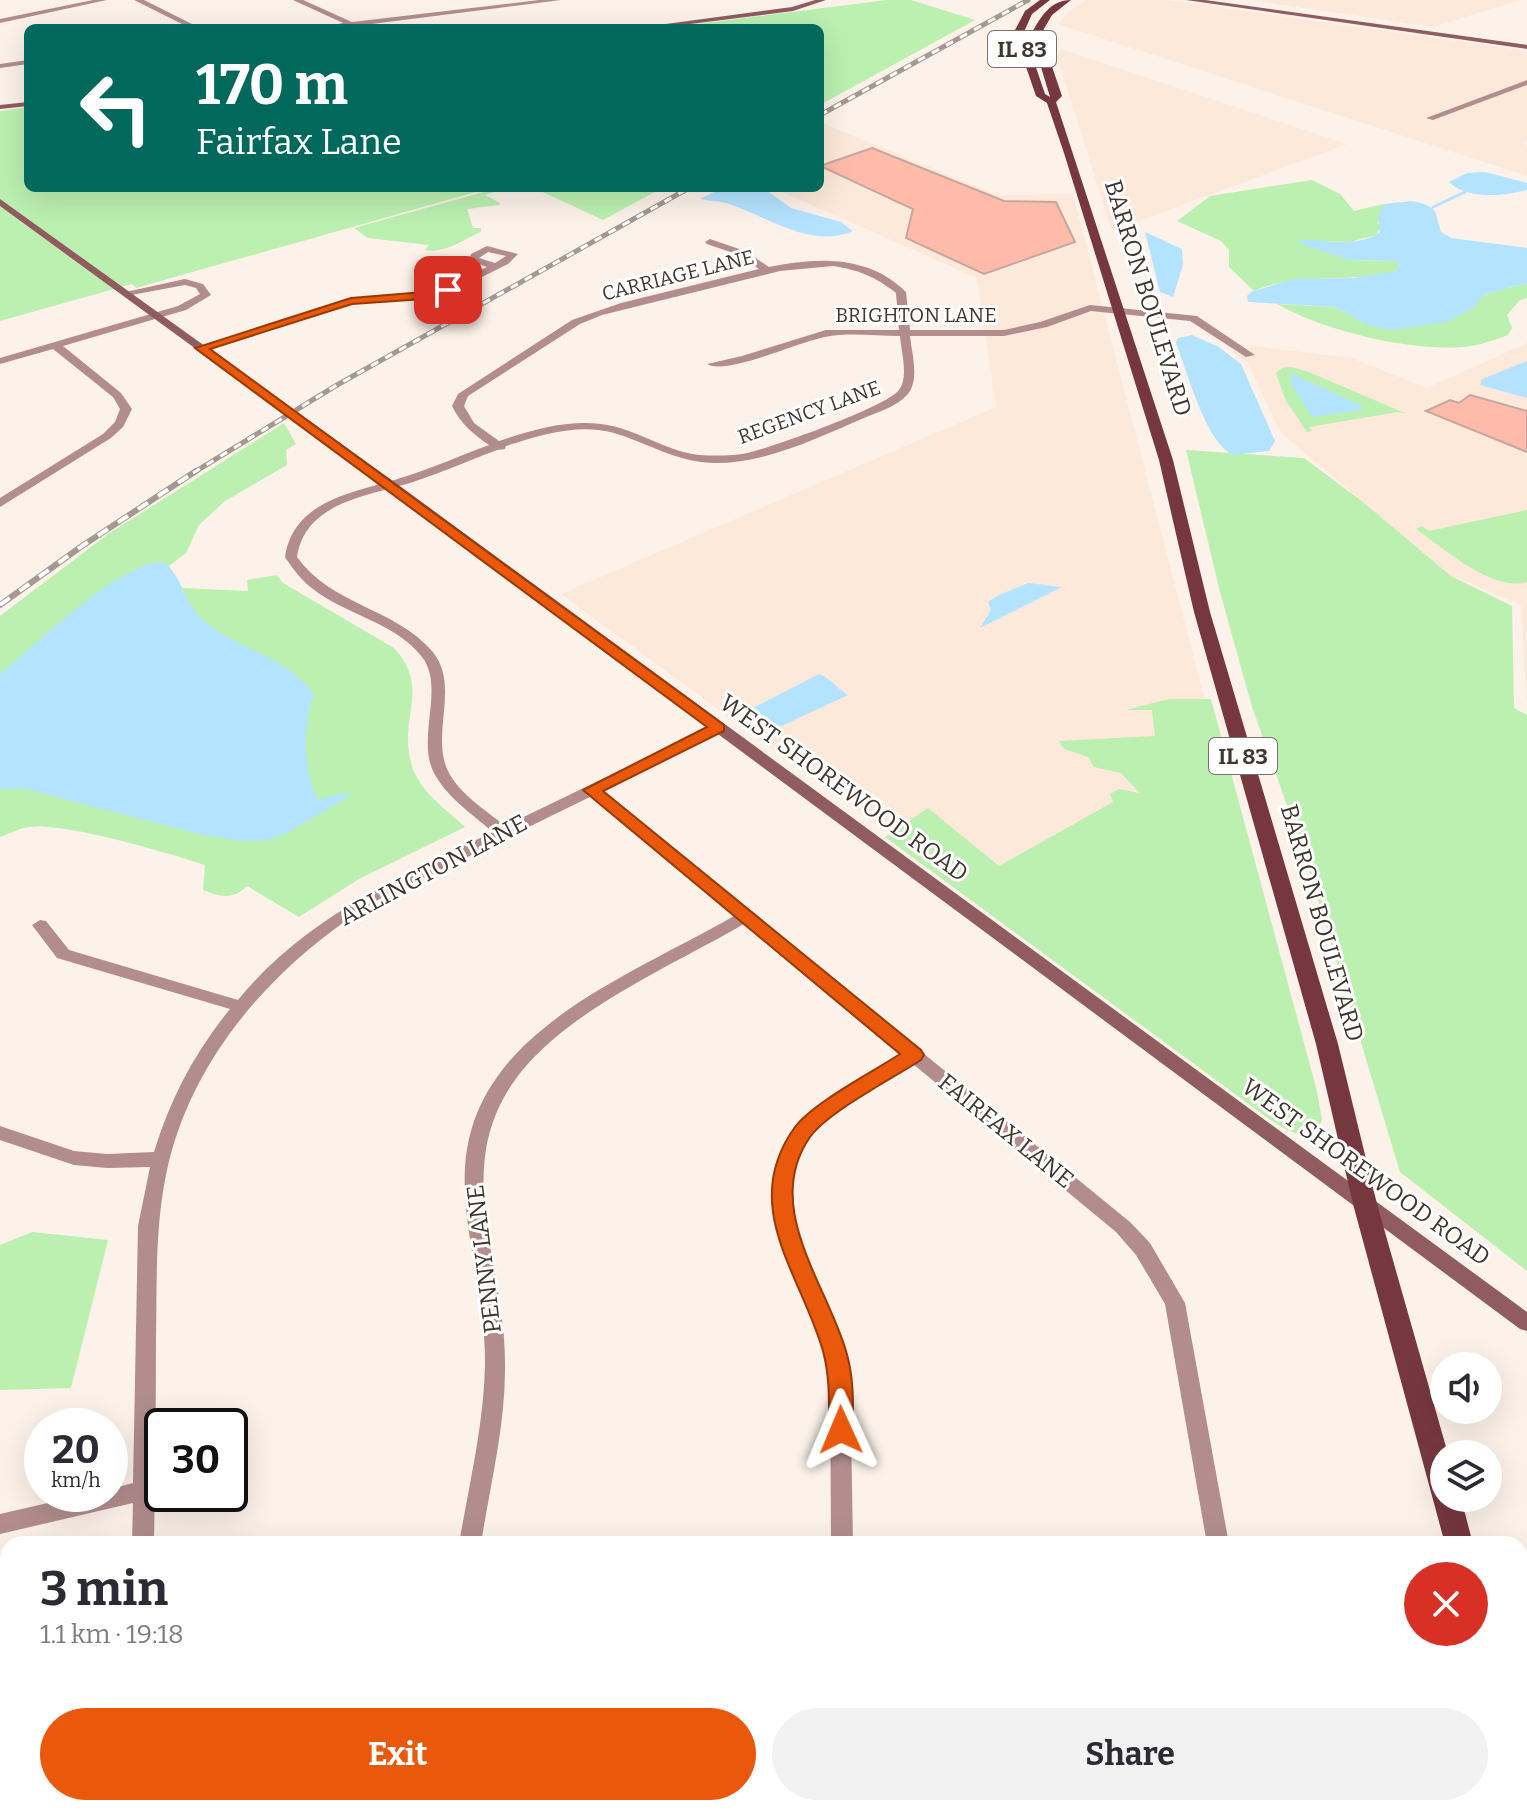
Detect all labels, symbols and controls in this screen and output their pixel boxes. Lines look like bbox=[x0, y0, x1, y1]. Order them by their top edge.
road number: IL 83 bbox=[988, 31, 1056, 67]
text: 170 m bbox=[196, 52, 348, 119]
icon: left bbox=[64, 56, 168, 160]
text: Fairfax Lane bbox=[196, 120, 402, 164]
street label: BARRON BOULEVARD bbox=[1099, 177, 1197, 419]
street label: CARRIAGE LANE bbox=[599, 244, 757, 306]
pin bbox=[414, 256, 482, 324]
icon: arrive bbox=[426, 268, 470, 312]
street label: BRIGHTON LANE bbox=[835, 303, 997, 327]
street label: REGENCY LANE bbox=[734, 375, 884, 449]
street label: WEST SHOREWOOD ROAD bbox=[715, 689, 973, 887]
road number: IL 83 bbox=[1209, 738, 1277, 774]
street label: BARRON BOULEVARD bbox=[1275, 801, 1369, 1045]
street label: ARLINGTON LANE bbox=[334, 809, 532, 931]
street label: FAIRFAX LANE bbox=[933, 1068, 1079, 1194]
street label: WEST SHOREWOOD ROAD bbox=[1237, 1073, 1495, 1271]
street label: PENNY LANE bbox=[461, 1183, 507, 1335]
map controls bbox=[1430, 1352, 1502, 1512]
button: sound bbox=[1430, 1352, 1502, 1424]
position arrow bbox=[799, 1388, 883, 1472]
speed limit sign: 30 bbox=[144, 1408, 248, 1512]
text: 20 bbox=[52, 1426, 100, 1474]
button: layers bbox=[1430, 1440, 1502, 1512]
text: km/h bbox=[51, 1468, 101, 1492]
text: 3 min bbox=[40, 1560, 168, 1618]
button: close bbox=[1404, 1562, 1488, 1646]
text: 1.1 km · 19:18 bbox=[40, 1619, 184, 1650]
button: Exit bbox=[40, 1708, 756, 1800]
button: Share bbox=[772, 1708, 1488, 1800]

